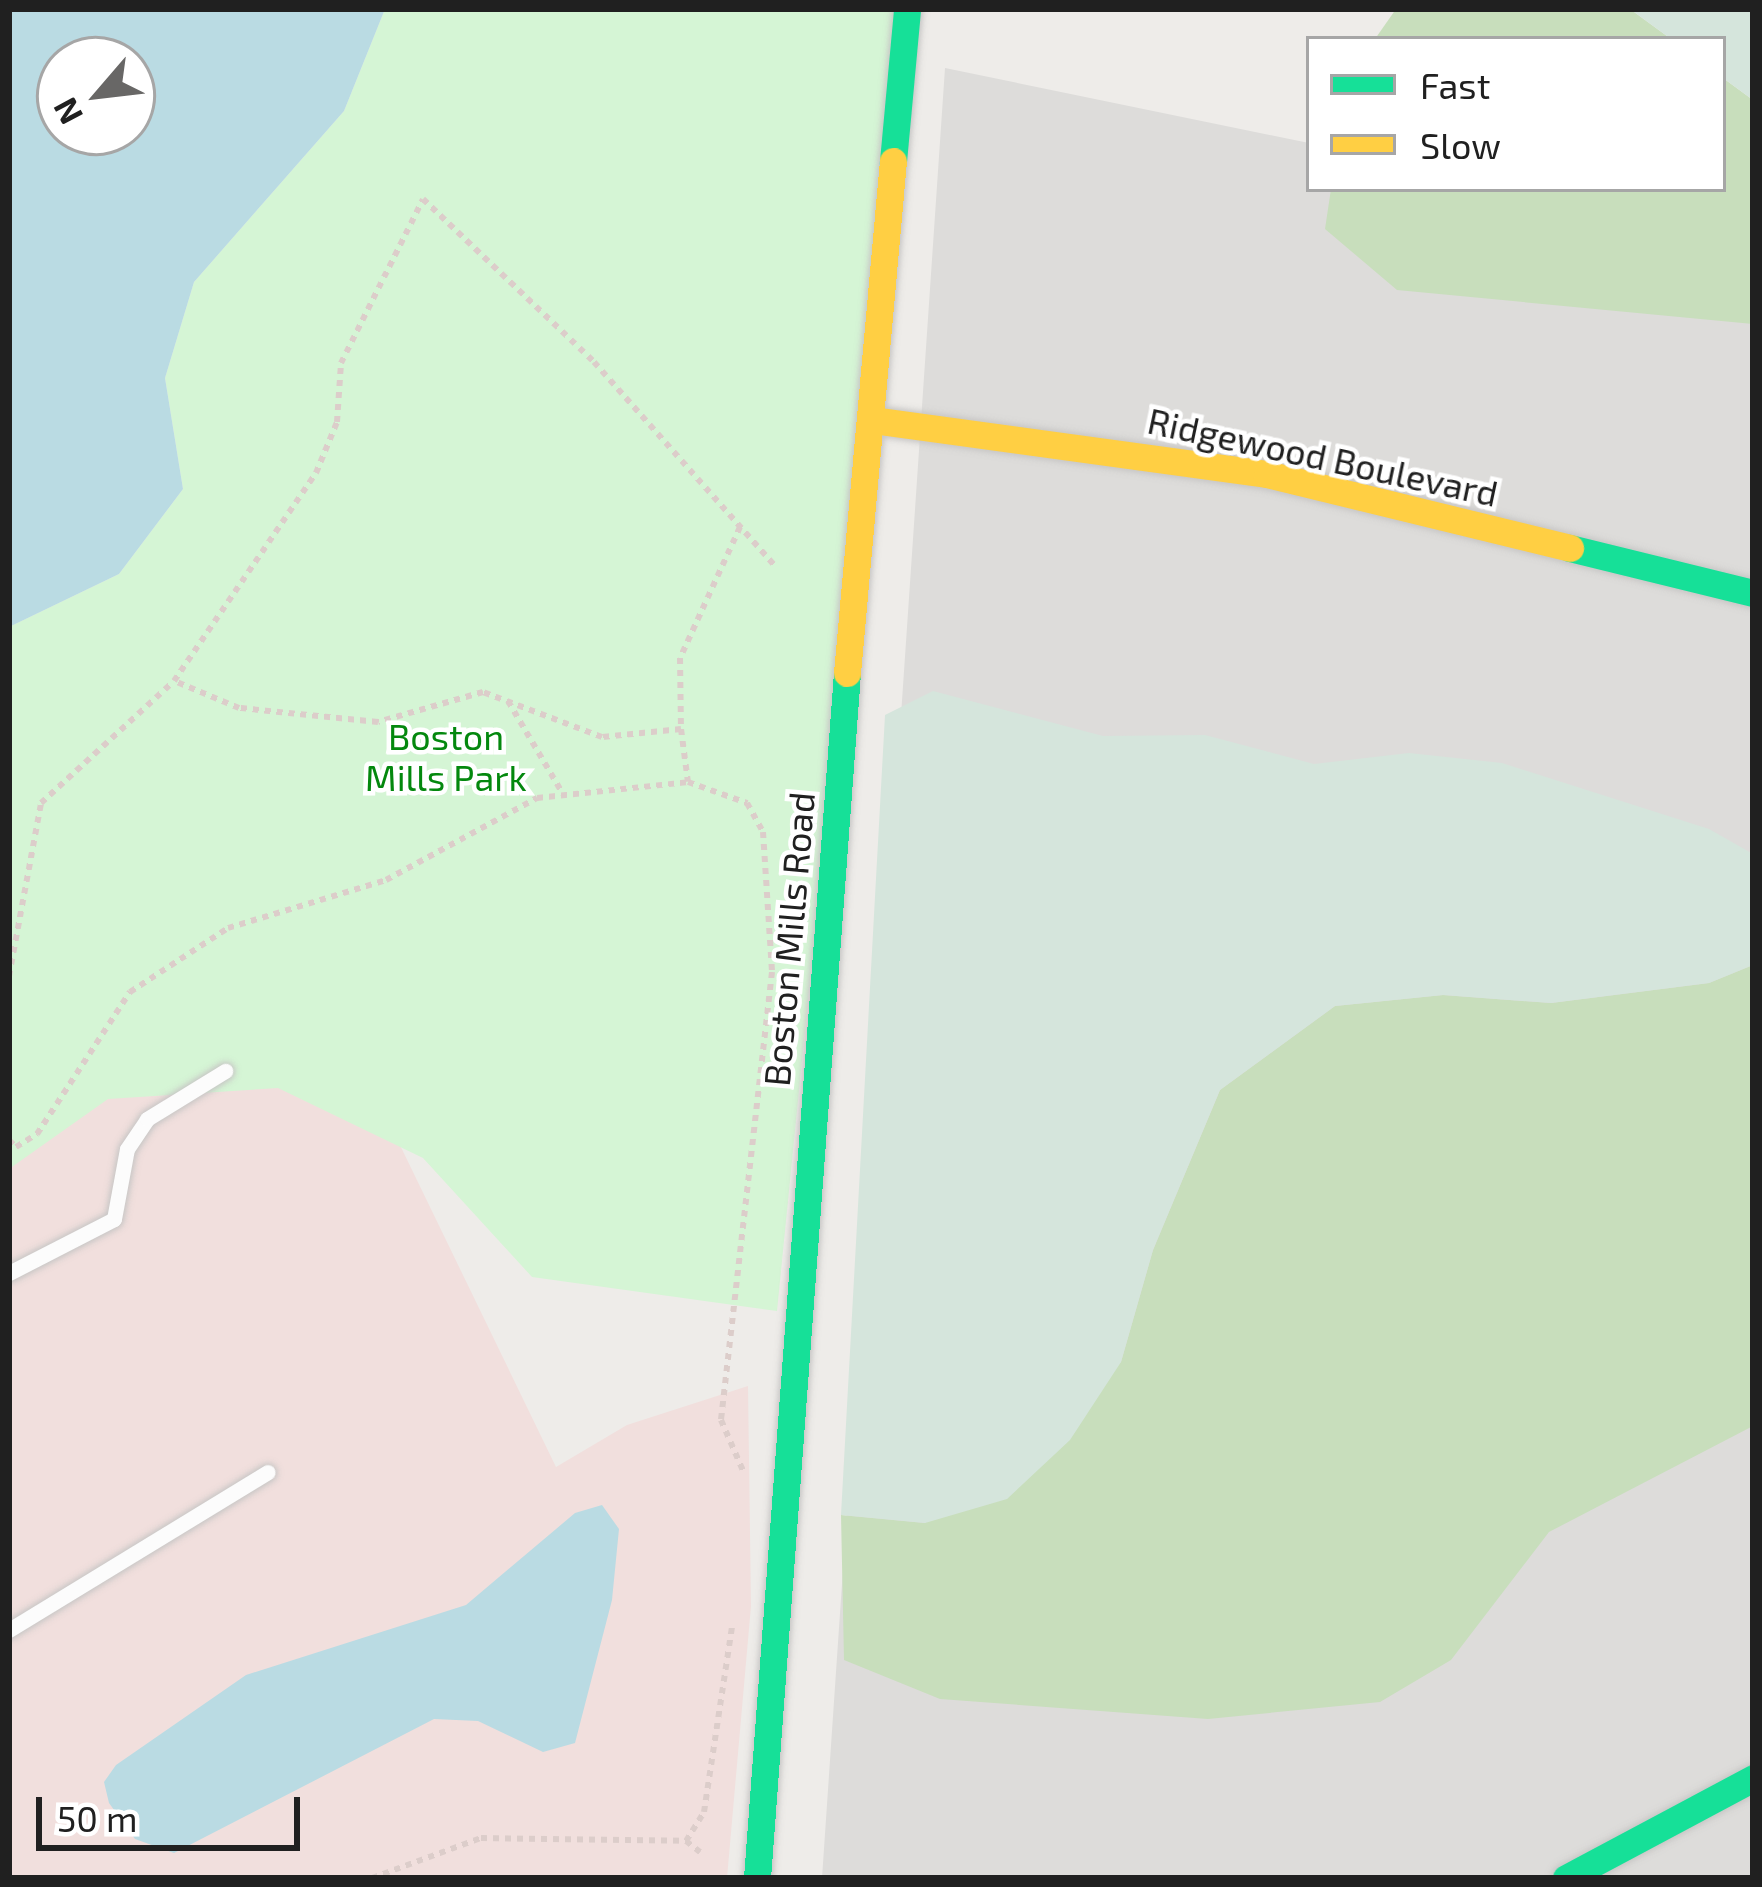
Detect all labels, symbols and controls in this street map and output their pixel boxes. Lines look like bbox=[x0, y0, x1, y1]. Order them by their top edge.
north arrow bbox=[36, 36, 156, 156]
legend bbox=[1306, 36, 1726, 192]
text: Fast bbox=[1420, 63, 1490, 106]
text: N bbox=[44, 92, 90, 131]
text: Slow bbox=[1420, 123, 1501, 166]
street label: Ridgewood Boulevard bbox=[1144, 398, 1502, 514]
park label: Boston Mills Park bbox=[365, 713, 527, 798]
street label: Boston Mills Road bbox=[754, 790, 822, 1088]
scale bar bbox=[42, 1773, 306, 1847]
text: 50 m bbox=[57, 1796, 138, 1839]

